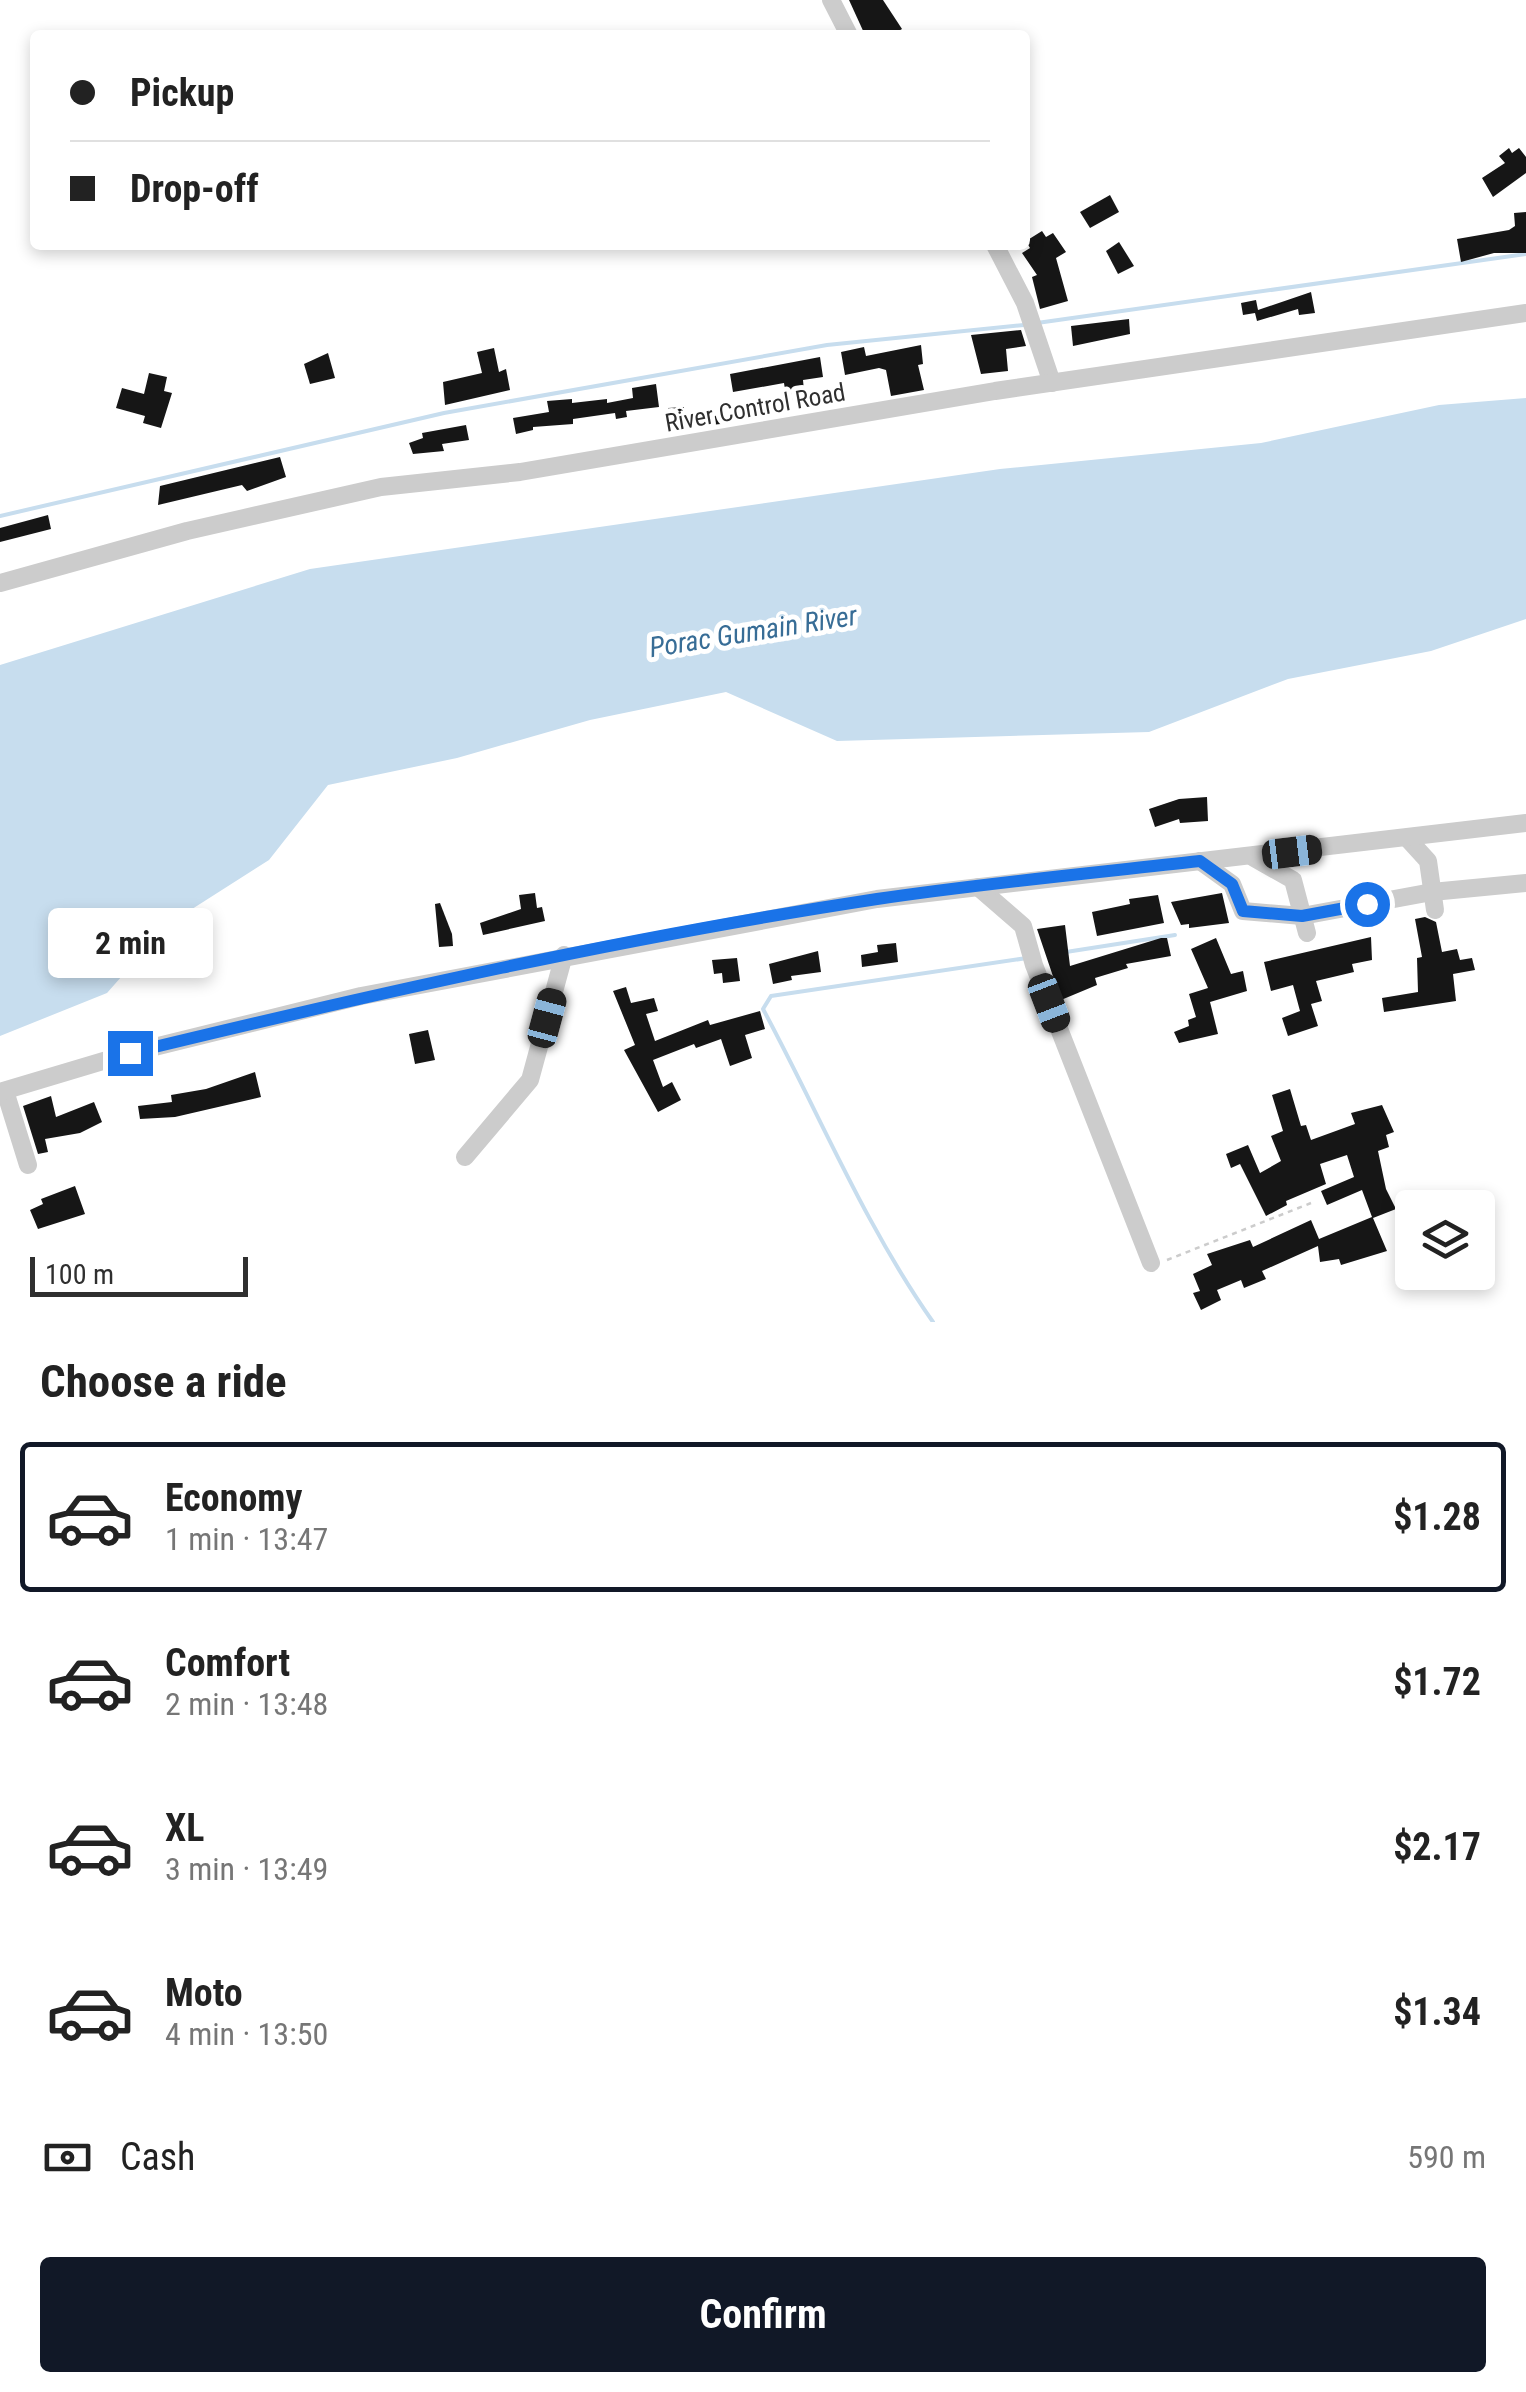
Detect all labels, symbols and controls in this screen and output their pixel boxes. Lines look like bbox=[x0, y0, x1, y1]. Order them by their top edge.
text: Pickup bbox=[130, 71, 234, 115]
text: Drop-off bbox=[130, 167, 259, 211]
street label: River Control Road bbox=[663, 377, 847, 438]
water label: Porac Gumain River bbox=[647, 599, 860, 664]
car bbox=[1260, 833, 1324, 871]
route start bbox=[1345, 882, 1390, 927]
callout: 2 min bbox=[48, 908, 212, 978]
text: 2 min bbox=[95, 924, 166, 962]
car bbox=[1024, 970, 1074, 1036]
car bbox=[525, 985, 569, 1051]
route end bbox=[108, 1031, 153, 1076]
map controls bbox=[1395, 1190, 1495, 1290]
button: layers bbox=[1395, 1190, 1495, 1290]
scale bar bbox=[30, 1252, 248, 1296]
text: 100 m bbox=[45, 1258, 114, 1291]
text: Choose a ride bbox=[40, 1355, 287, 1408]
icon: car bbox=[45, 1472, 135, 1562]
text: Economy bbox=[165, 1476, 302, 1520]
text: $1.28 bbox=[1393, 1495, 1481, 1539]
text: 1 min · 13:47 bbox=[165, 1520, 328, 1558]
icon: car bbox=[45, 1637, 135, 1727]
text: Comfort bbox=[165, 1641, 290, 1685]
text: $1.72 bbox=[1393, 1660, 1481, 1704]
text: 2 min · 13:48 bbox=[165, 1685, 328, 1723]
icon: car bbox=[45, 1802, 135, 1892]
text: XL bbox=[165, 1806, 204, 1850]
text: $2.17 bbox=[1393, 1825, 1481, 1869]
text: 3 min · 13:49 bbox=[165, 1850, 328, 1888]
icon: car bbox=[45, 1967, 135, 2057]
text: Moto bbox=[165, 1971, 243, 2015]
text: $1.34 bbox=[1393, 1990, 1481, 2034]
text: 4 min · 13:50 bbox=[165, 2015, 328, 2053]
icon: cash bbox=[40, 2130, 95, 2185]
text: Cash bbox=[120, 2135, 195, 2179]
text: 590 m bbox=[1407, 2138, 1486, 2176]
button: Confirm bbox=[40, 2257, 1486, 2372]

